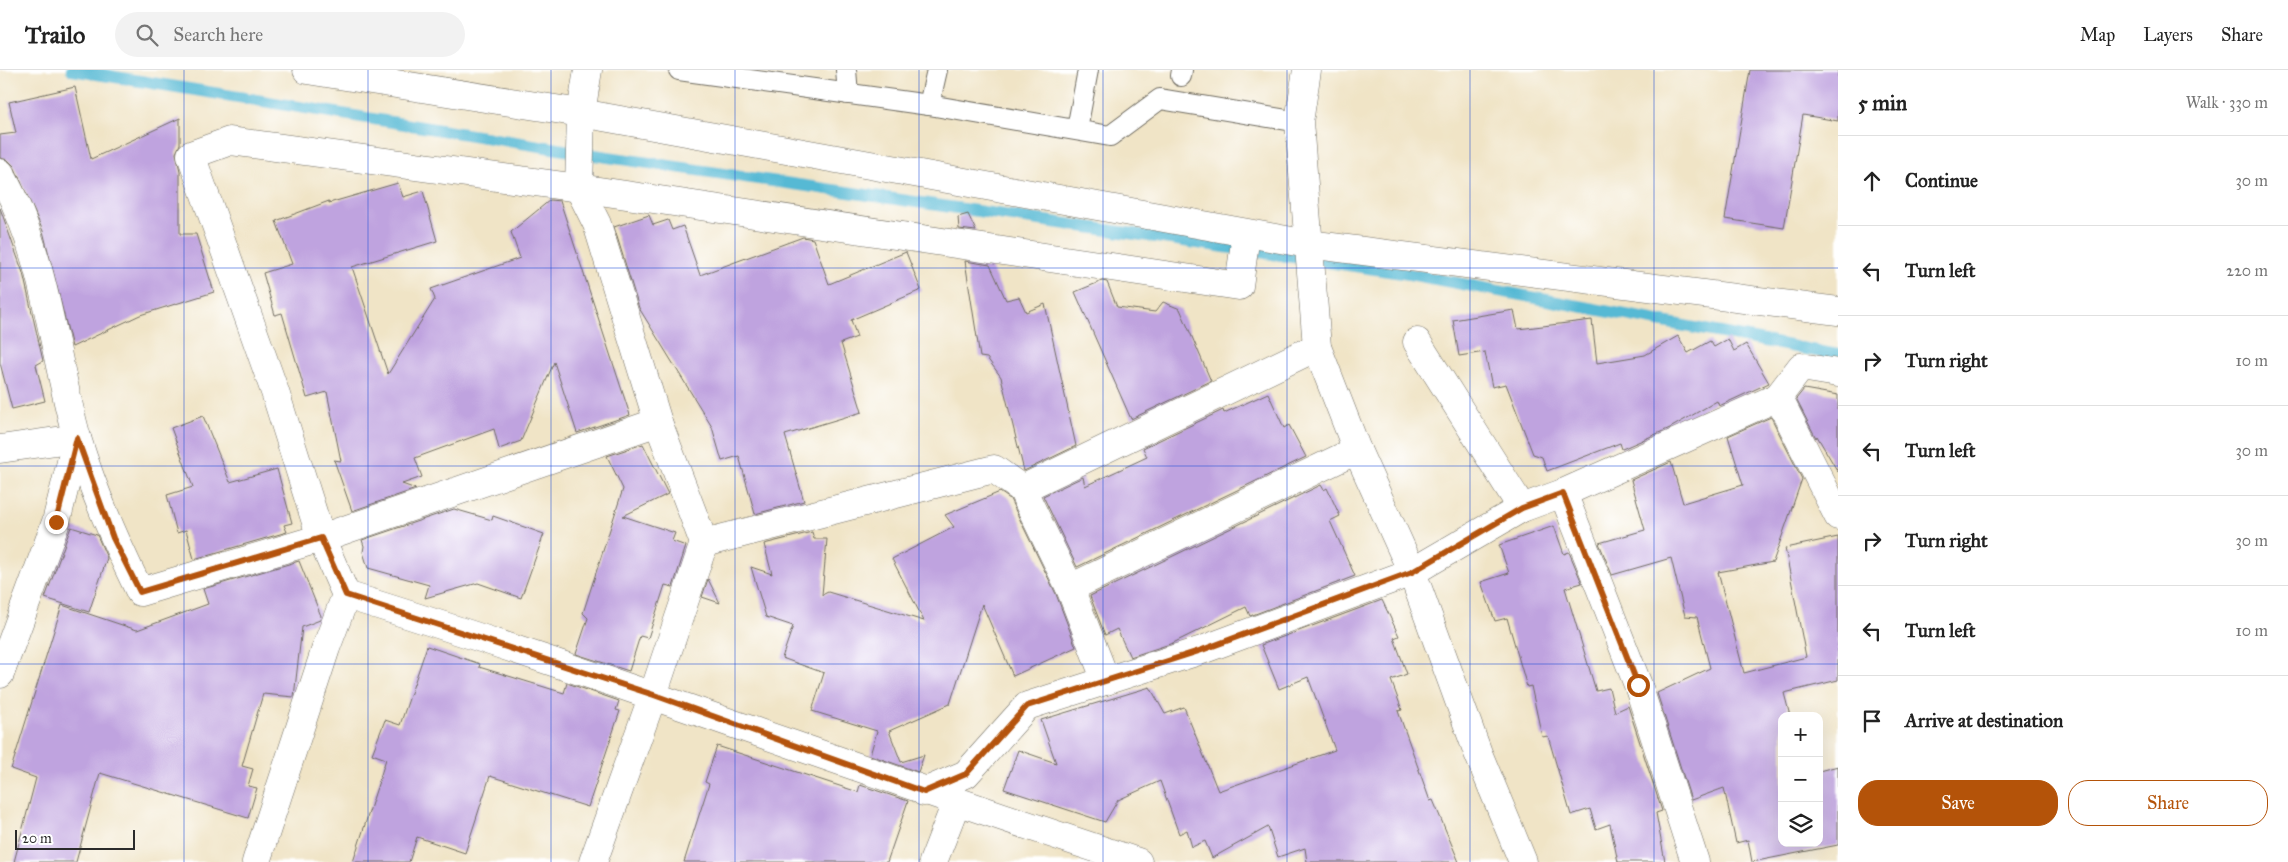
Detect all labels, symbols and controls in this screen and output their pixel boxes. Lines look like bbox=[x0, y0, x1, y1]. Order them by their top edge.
search box bbox=[115, 12, 465, 57]
text: Trailo bbox=[25, 20, 85, 50]
icon: search bbox=[133, 21, 161, 49]
text: Search here bbox=[173, 23, 263, 46]
text: Map bbox=[2080, 24, 2115, 46]
text: Layers bbox=[2143, 24, 2193, 46]
text: Share bbox=[2221, 24, 2263, 46]
text: 5 min bbox=[1858, 90, 1907, 116]
text: Walk · 330 m bbox=[2186, 93, 2268, 112]
icon: ahead bbox=[1858, 167, 1886, 195]
text: Continue bbox=[1905, 169, 1978, 192]
text: 30 m bbox=[2235, 171, 2268, 190]
icon: left bbox=[1858, 257, 1886, 285]
text: Turn left bbox=[1905, 259, 1975, 282]
text: 220 m bbox=[2226, 261, 2268, 280]
icon: right bbox=[1858, 347, 1886, 375]
text: Turn right bbox=[1905, 349, 1988, 372]
text: 10 m bbox=[2236, 351, 2268, 370]
icon: left bbox=[1858, 437, 1886, 465]
text: Turn left bbox=[1905, 439, 1975, 462]
text: 30 m bbox=[2235, 441, 2268, 460]
route end bbox=[45, 511, 68, 534]
icon: right bbox=[1858, 527, 1886, 555]
text: Turn right bbox=[1905, 529, 1988, 552]
text: 30 m bbox=[2235, 531, 2268, 550]
icon: left bbox=[1858, 617, 1886, 645]
text: Turn left bbox=[1905, 619, 1975, 642]
text: 10 m bbox=[2236, 621, 2268, 640]
route start bbox=[1627, 674, 1650, 697]
icon: arrive bbox=[1858, 707, 1886, 735]
text: Arrive at destination bbox=[1905, 709, 2063, 732]
map controls bbox=[1778, 712, 1823, 847]
button: + bbox=[1778, 712, 1823, 757]
button: − bbox=[1778, 757, 1823, 802]
button: Save bbox=[1858, 780, 2058, 826]
button: Share bbox=[2068, 780, 2268, 826]
button: layers bbox=[1778, 802, 1823, 847]
scale bar bbox=[15, 827, 135, 850]
text: 20 m bbox=[22, 830, 52, 847]

